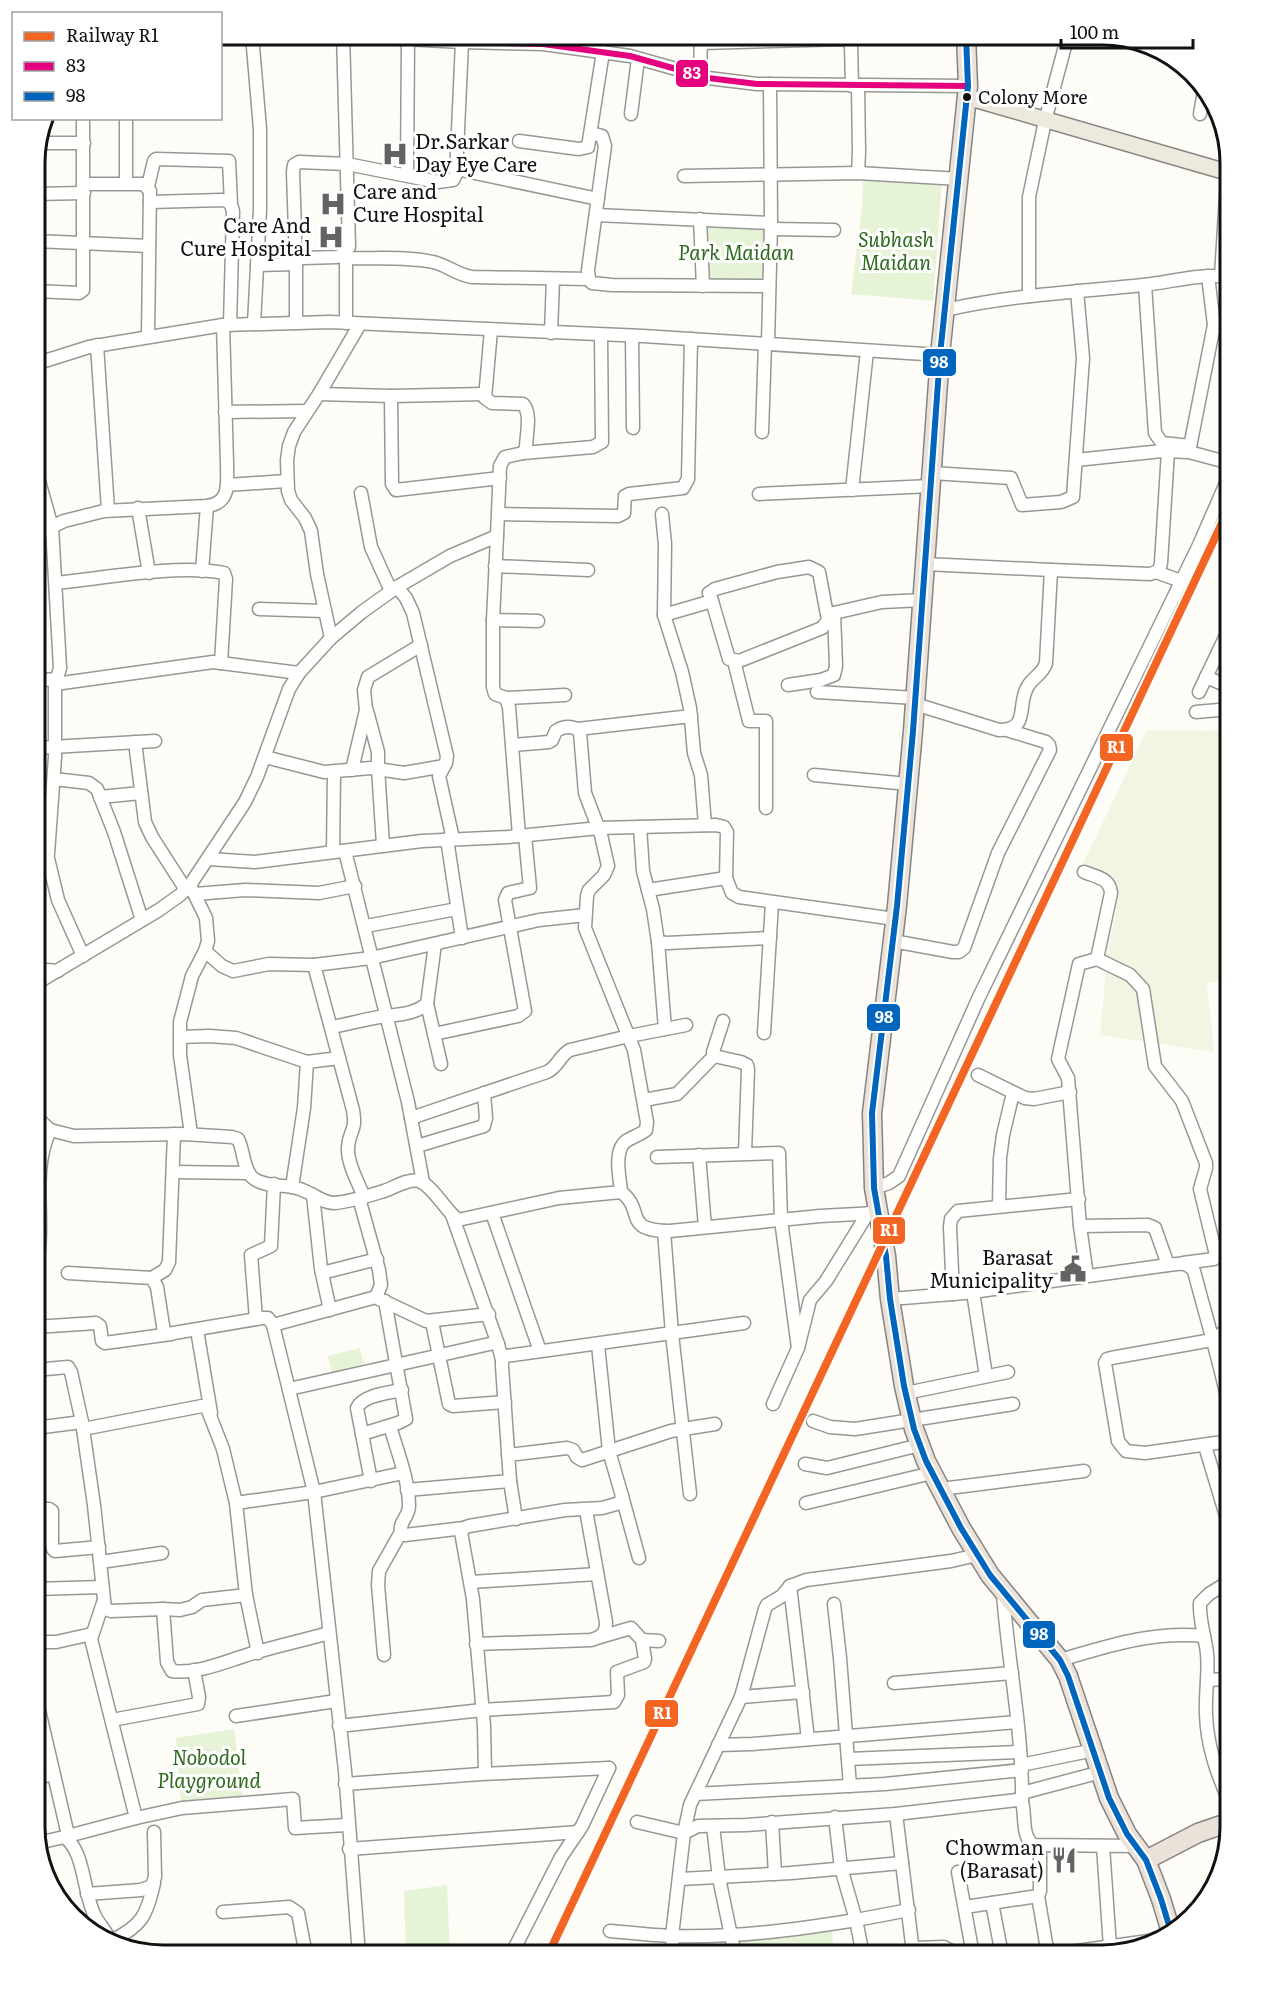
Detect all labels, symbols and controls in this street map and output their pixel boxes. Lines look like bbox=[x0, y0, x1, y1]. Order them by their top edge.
legend bbox=[12, 12, 222, 120]
scale bar bbox=[1061, 12, 1193, 50]
text: 100 m bbox=[1070, 18, 1119, 45]
text: Railway R1 bbox=[66, 21, 159, 48]
text: 83 bbox=[66, 51, 86, 78]
line badge: 83 bbox=[675, 59, 709, 88]
text: 83 bbox=[683, 60, 701, 84]
text: 98 bbox=[66, 81, 85, 108]
place label: Colony More bbox=[978, 83, 1088, 110]
marker: Colony More bbox=[961, 91, 973, 103]
place label: Dr.Sarkar Day Eye Care bbox=[415, 125, 537, 178]
hospital icon: Dr.Sarkar Day Eye Care bbox=[380, 139, 410, 169]
place label: Care and Cure Hospital bbox=[353, 175, 484, 228]
hospital icon: Care and Cure Hospital bbox=[318, 189, 348, 219]
place label: Care And Cure Hospital bbox=[180, 209, 311, 262]
hospital icon: Care And Cure Hospital bbox=[316, 222, 346, 252]
park label: Subhash Maidan bbox=[858, 223, 934, 276]
park label: Park Maidan bbox=[678, 236, 794, 266]
line badge: 98 bbox=[922, 348, 957, 377]
text: 98 bbox=[930, 349, 949, 373]
line badge: R1 bbox=[1099, 733, 1134, 762]
text: R1 bbox=[1107, 734, 1126, 758]
line badge: 98 bbox=[866, 1003, 901, 1032]
text: 98 bbox=[875, 1004, 894, 1028]
line badge: R1 bbox=[872, 1216, 906, 1245]
text: R1 bbox=[880, 1217, 899, 1241]
place label: Barasat Municipality bbox=[929, 1241, 1053, 1294]
public building icon: Barasat Municipality bbox=[1058, 1254, 1088, 1284]
line badge: 98 bbox=[1022, 1620, 1056, 1649]
text: 98 bbox=[1030, 1621, 1049, 1645]
line badge: R1 bbox=[644, 1699, 679, 1728]
text: R1 bbox=[653, 1700, 672, 1724]
park label: Nobodol Playground bbox=[157, 1741, 262, 1794]
place label: Chowman (Barasat) bbox=[945, 1831, 1044, 1884]
restaurant icon: Chowman (Barasat) bbox=[1049, 1845, 1079, 1875]

